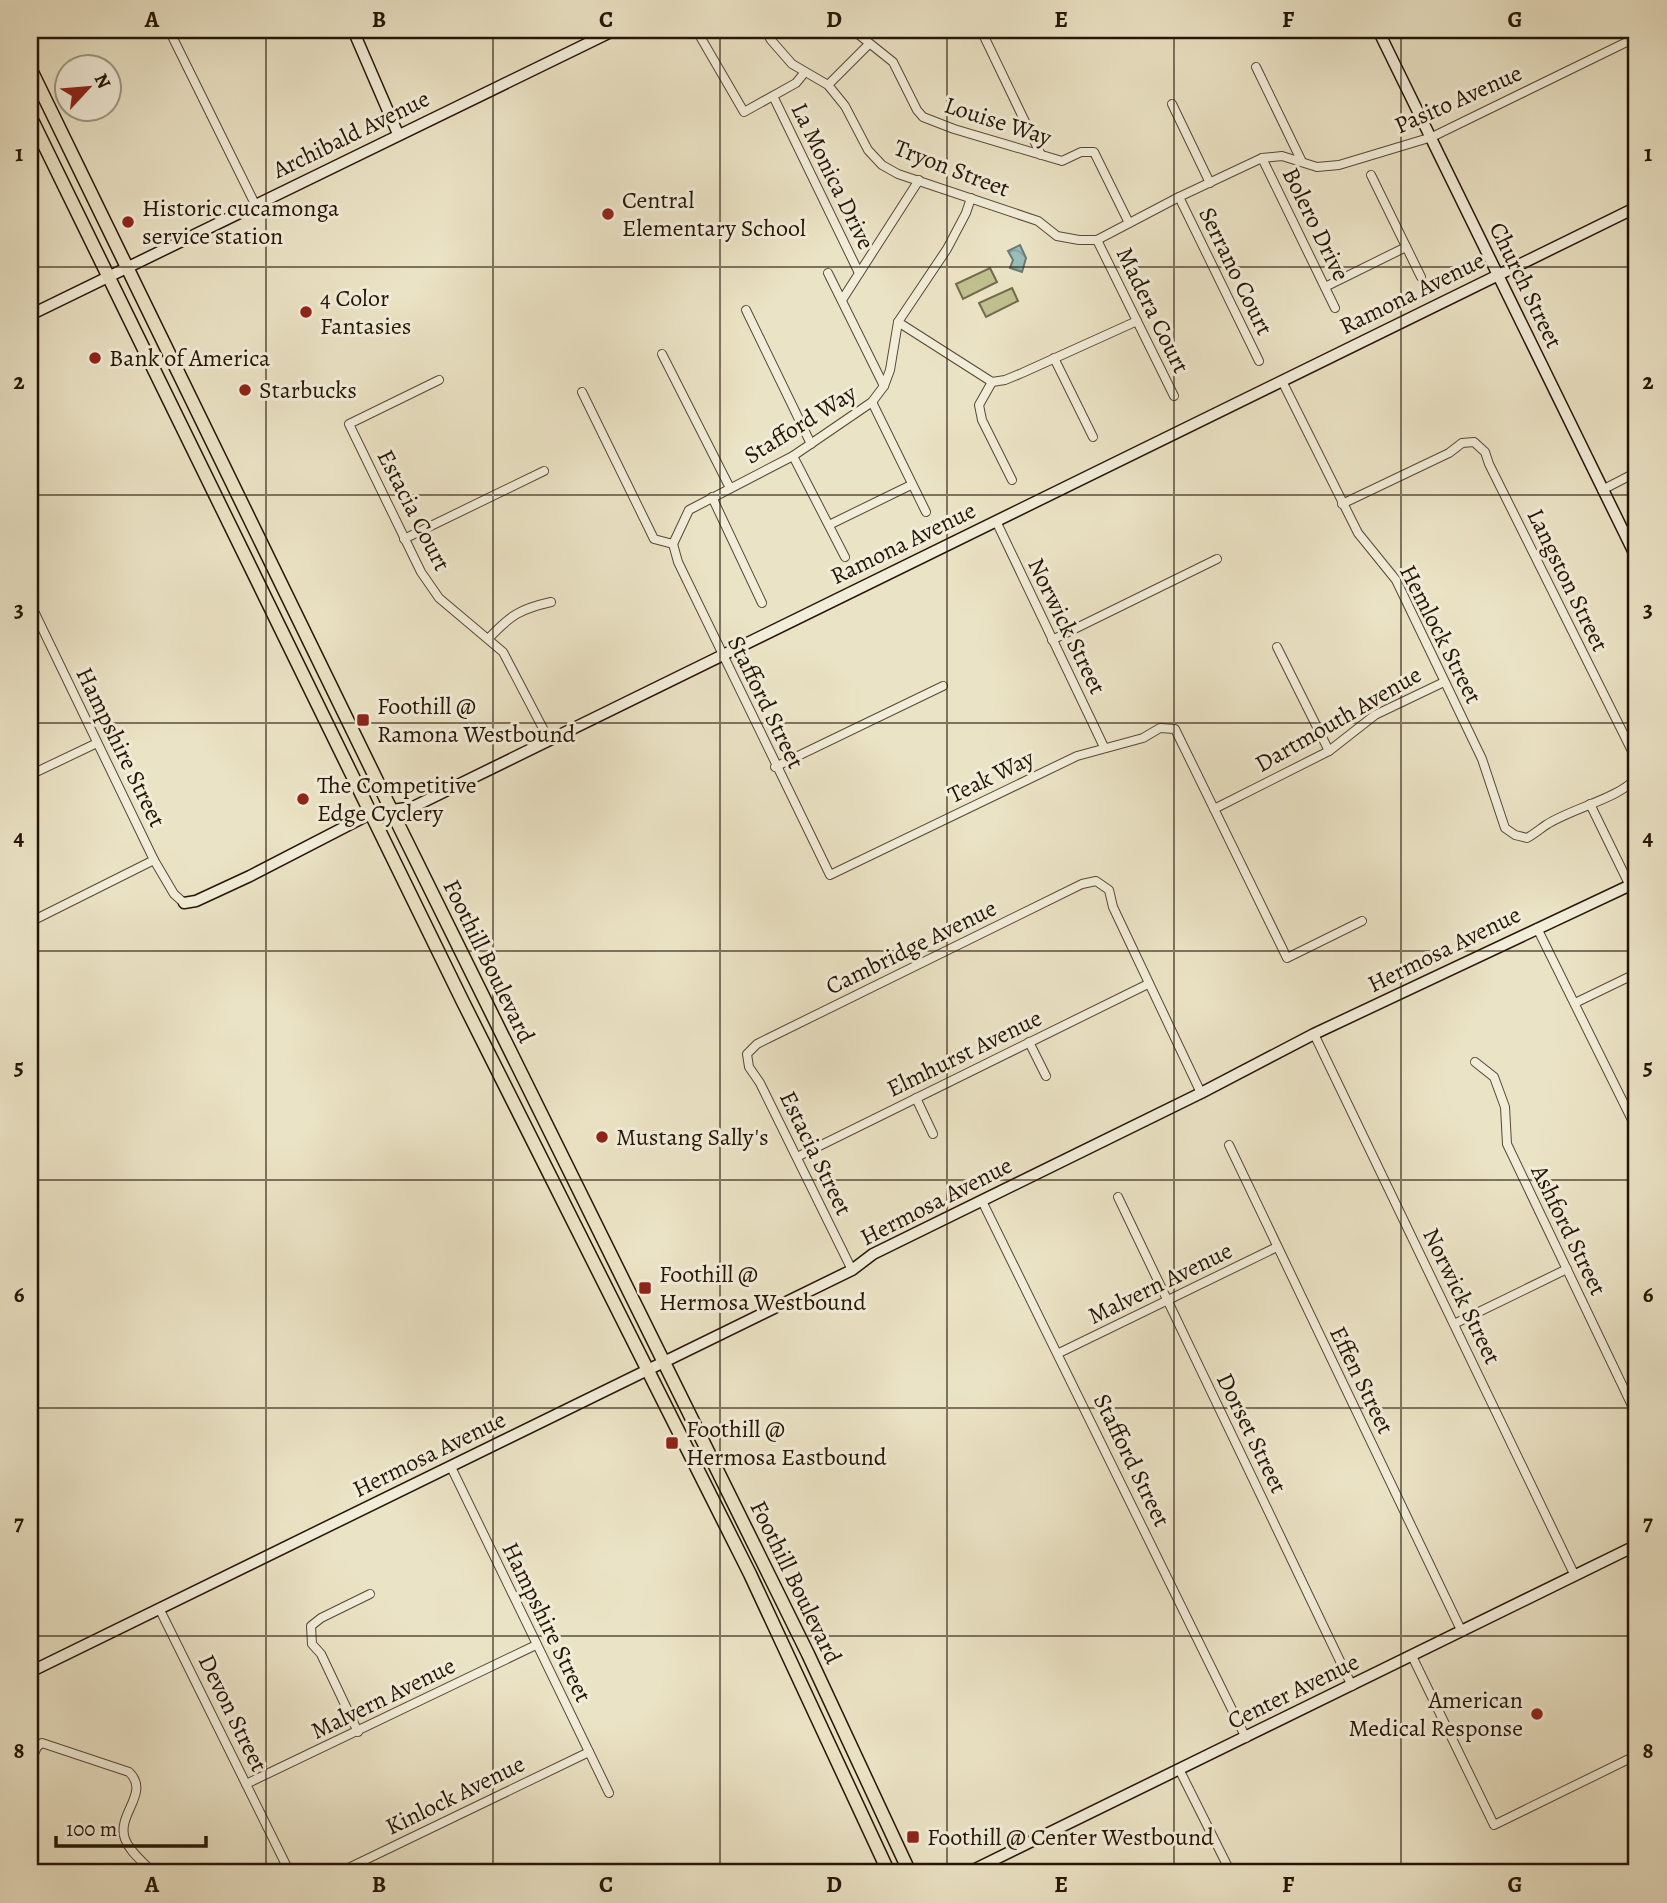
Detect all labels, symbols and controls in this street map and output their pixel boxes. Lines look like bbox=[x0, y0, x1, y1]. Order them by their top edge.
text: A bbox=[144, 4, 160, 35]
text: B bbox=[372, 4, 386, 35]
text: C bbox=[599, 4, 613, 35]
text: D bbox=[826, 4, 842, 35]
text: E bbox=[1054, 4, 1068, 35]
text: F bbox=[1282, 4, 1295, 35]
text: G bbox=[1507, 4, 1523, 35]
north arrow bbox=[52, 52, 122, 122]
street label: Pasito Avenue bbox=[1389, 57, 1527, 141]
text: N bbox=[88, 69, 117, 93]
street label: Archibald Avenue bbox=[266, 82, 435, 186]
street label: Louise Way bbox=[940, 89, 1056, 153]
street label: La Monica Drive bbox=[784, 97, 882, 255]
street label: Tryon Street bbox=[890, 131, 1014, 205]
text: 1 bbox=[15, 138, 23, 169]
text: 1 bbox=[1644, 138, 1652, 169]
street label: Bolero Drive bbox=[1275, 162, 1357, 286]
place label: Central Elementary School bbox=[622, 184, 806, 244]
place label: Historic cucamonga service station bbox=[142, 192, 340, 252]
street label: Serrano Court bbox=[1191, 202, 1281, 340]
marker: Central Elementary School bbox=[600, 206, 616, 222]
marker: Historic cucamonga service station bbox=[120, 214, 136, 230]
street label: Church Street bbox=[1482, 217, 1570, 353]
street label: Madera Court bbox=[1109, 242, 1197, 378]
street label: Ramona Avenue bbox=[1334, 244, 1490, 342]
place label: 4 Color Fantasies bbox=[320, 282, 412, 342]
marker: 4 Color Fantasies bbox=[298, 304, 314, 320]
place label: Bank of America bbox=[109, 342, 271, 374]
marker: Bank of America bbox=[87, 350, 103, 366]
text: 2 bbox=[13, 366, 25, 397]
text: 2 bbox=[1642, 366, 1654, 397]
place label: Starbucks bbox=[259, 374, 357, 406]
street label: Stafford Way bbox=[738, 377, 863, 471]
marker: Starbucks bbox=[237, 382, 253, 398]
street label: Estacia Court bbox=[370, 444, 458, 576]
street label: Ramona Avenue bbox=[825, 494, 981, 592]
street label: Langston Street bbox=[1520, 503, 1616, 657]
street label: Norwick Street bbox=[1020, 553, 1114, 700]
street label: Hemlock Street bbox=[1392, 559, 1490, 709]
text: 3 bbox=[14, 594, 24, 625]
text: 3 bbox=[1643, 594, 1653, 625]
street label: Stafford Street bbox=[720, 630, 812, 774]
street label: Dartmouth Avenue bbox=[1249, 658, 1427, 780]
street label: Hampshire Street bbox=[68, 662, 174, 832]
place label: Foothill @ Ramona Westbound bbox=[377, 690, 576, 750]
marker: Foothill @ Ramona Westbound bbox=[355, 712, 371, 728]
street label: Teak Way bbox=[943, 741, 1040, 811]
place label: The Competitive Edge Cyclery bbox=[317, 769, 477, 829]
marker: The Competitive Edge Cyclery bbox=[295, 791, 311, 807]
text: 4 bbox=[14, 822, 25, 853]
text: 4 bbox=[1643, 822, 1654, 853]
street label: Foothill Boulevard bbox=[436, 874, 542, 1048]
street label: Cambridge Avenue bbox=[820, 892, 1002, 1002]
street label: Hermosa Avenue bbox=[1362, 898, 1526, 1000]
street label: Elmhurst Avenue bbox=[881, 1002, 1047, 1104]
text: 5 bbox=[14, 1051, 24, 1082]
text: 5 bbox=[1643, 1051, 1653, 1082]
street label: Estacia Street bbox=[772, 1085, 860, 1221]
place label: Mustang Sally's bbox=[616, 1121, 769, 1153]
marker: Mustang Sally's bbox=[594, 1129, 610, 1145]
street label: Hermosa Avenue bbox=[855, 1149, 1017, 1253]
street label: Ashford Street bbox=[1523, 1158, 1614, 1301]
street label: Norwick Street bbox=[1415, 1223, 1509, 1370]
street label: Malvern Avenue bbox=[1083, 1234, 1237, 1332]
place label: Foothill @ Hermosa Westbound bbox=[659, 1258, 866, 1318]
text: 6 bbox=[14, 1279, 25, 1310]
text: 6 bbox=[1643, 1279, 1654, 1310]
marker: Foothill @ Hermosa Westbound bbox=[637, 1280, 653, 1296]
street label: Effen Street bbox=[1322, 1321, 1402, 1439]
street label: Dorset Street bbox=[1209, 1368, 1295, 1499]
street label: Stafford Street bbox=[1086, 1388, 1178, 1532]
street label: Hermosa Avenue bbox=[347, 1403, 511, 1505]
place label: Foothill @ Hermosa Eastbound bbox=[686, 1413, 887, 1473]
marker: Foothill @ Hermosa Eastbound bbox=[664, 1435, 680, 1451]
street label: Foothill Boulevard bbox=[743, 1495, 849, 1669]
text: 7 bbox=[14, 1507, 24, 1538]
text: 7 bbox=[1643, 1507, 1653, 1538]
street label: Hampshire Street bbox=[494, 1537, 600, 1707]
street label: Center Avenue bbox=[1222, 1645, 1364, 1737]
street label: Devon Street bbox=[191, 1649, 275, 1777]
street label: Malvern Avenue bbox=[306, 1649, 460, 1747]
place label: American Medical Response bbox=[1348, 1684, 1523, 1744]
marker: American Medical Response bbox=[1529, 1706, 1545, 1722]
text: 8 bbox=[13, 1735, 25, 1766]
text: 8 bbox=[1642, 1735, 1654, 1766]
street label: Kinlock Avenue bbox=[380, 1747, 530, 1843]
scale bar bbox=[56, 1805, 206, 1849]
text: 100 m bbox=[66, 1815, 117, 1843]
place label: Foothill @ Center Westbound bbox=[927, 1821, 1214, 1853]
marker: Foothill @ Center Westbound bbox=[905, 1829, 921, 1845]
text: A bbox=[144, 1869, 160, 1900]
text: B bbox=[372, 1869, 386, 1900]
text: C bbox=[599, 1869, 613, 1900]
text: D bbox=[826, 1869, 842, 1900]
text: E bbox=[1054, 1869, 1068, 1900]
text: F bbox=[1282, 1869, 1295, 1900]
text: G bbox=[1507, 1869, 1523, 1900]

